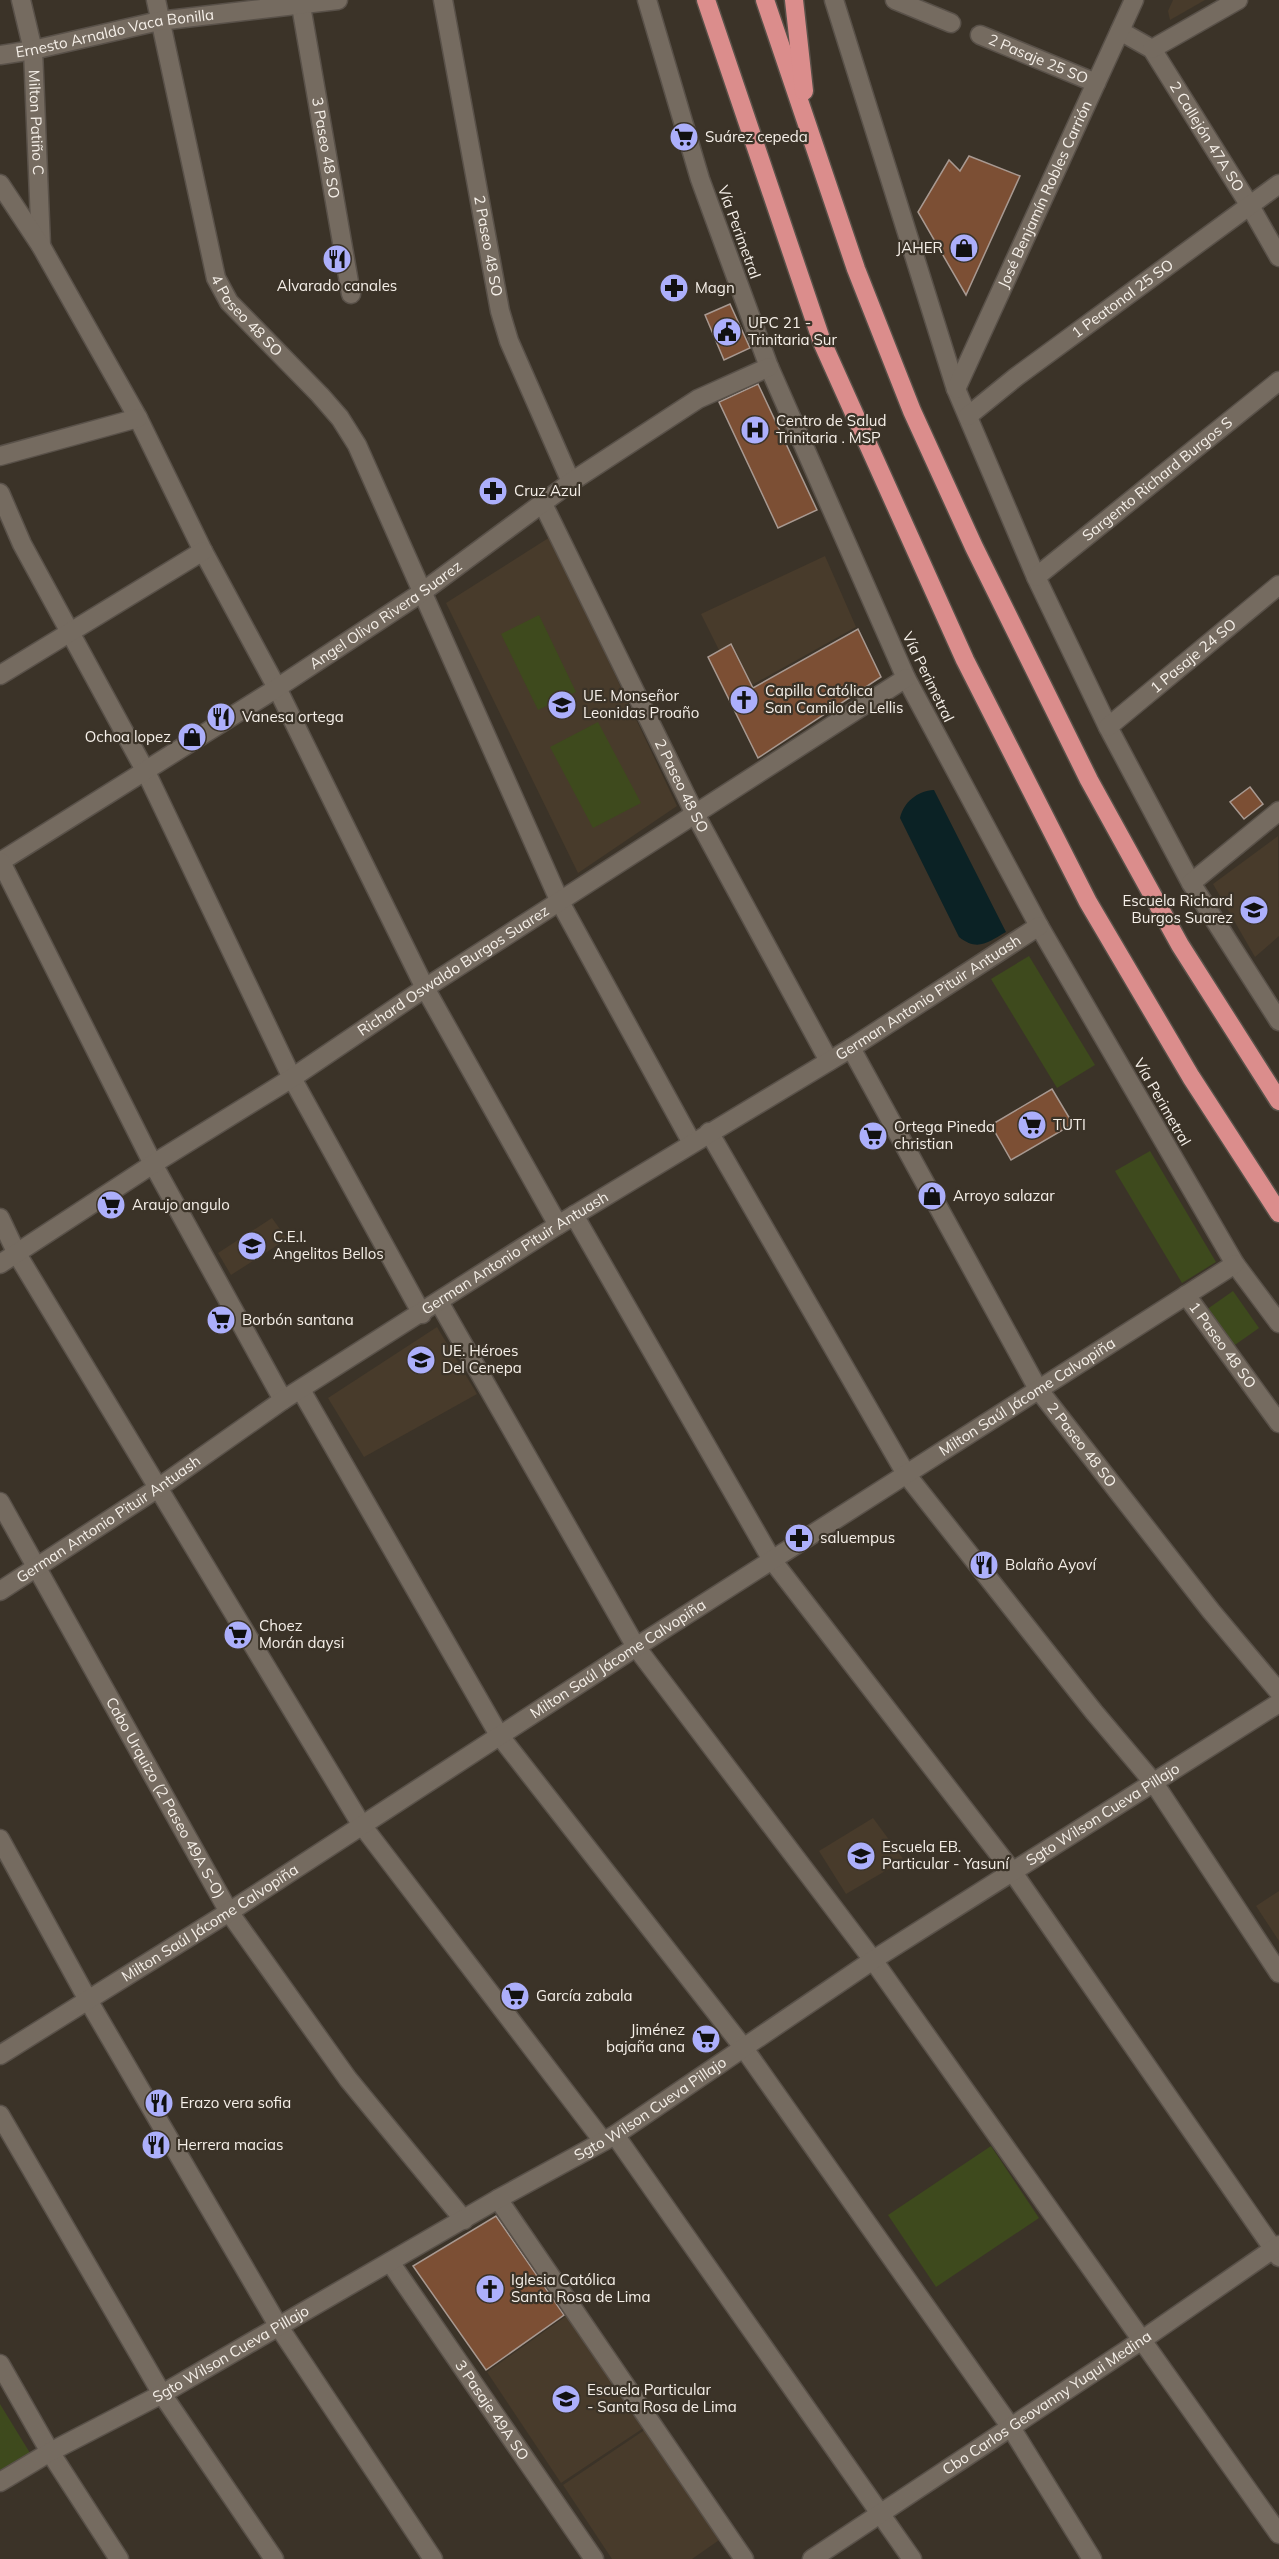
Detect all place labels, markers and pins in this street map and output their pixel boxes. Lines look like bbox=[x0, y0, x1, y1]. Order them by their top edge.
supermarket icon: Suárez cepeda bbox=[668, 121, 700, 153]
place label: Suárez cepeda bbox=[705, 127, 808, 146]
shop icon: JAHER bbox=[948, 232, 980, 264]
place label: JAHER bbox=[896, 238, 943, 257]
restaurant icon: Alvarado canales bbox=[321, 243, 353, 275]
pharmacy icon: Magn bbox=[658, 272, 690, 304]
place label: Alvarado canales bbox=[277, 276, 397, 295]
place label: Magn bbox=[695, 278, 735, 297]
place label: UPC 21 - Trinitaria Sur bbox=[748, 313, 837, 349]
public building icon: UPC 21 - Trinitaria Sur bbox=[711, 316, 743, 348]
place label: Centro de Salud Trinitaria . MSP bbox=[776, 411, 886, 447]
hospital icon: Centro de Salud Trinitaria . MSP bbox=[739, 414, 771, 446]
pharmacy icon: Cruz Azul bbox=[477, 475, 509, 507]
place label: Cruz Azul bbox=[514, 481, 581, 500]
place label: Capilla Católica San Camilo de Lellis bbox=[765, 681, 903, 717]
church icon: Capilla Católica San Camilo de Lellis bbox=[728, 684, 760, 716]
place label: UE. Monseñor Leonidas Proaño bbox=[583, 686, 699, 722]
school or university icon: UE. Monseñor Leonidas Proaño bbox=[546, 689, 578, 721]
restaurant icon: Vanesa ortega bbox=[205, 701, 237, 733]
place label: Vanesa ortega bbox=[242, 707, 344, 726]
shop icon: Ochoa lopez bbox=[176, 721, 208, 753]
place label: Ochoa lopez bbox=[85, 727, 171, 746]
place label: Escuela Richard Burgos Suarez bbox=[1123, 891, 1233, 927]
school or university icon: Escuela Richard Burgos Suarez bbox=[1238, 894, 1270, 926]
supermarket icon: TUTI bbox=[1016, 1109, 1048, 1141]
place label: TUTI bbox=[1053, 1115, 1086, 1134]
place label: Ortega Pineda christian bbox=[894, 1117, 995, 1153]
supermarket icon: Ortega Pineda christian bbox=[857, 1120, 889, 1152]
shop icon: Arroyo salazar bbox=[916, 1180, 948, 1212]
place label: Arroyo salazar bbox=[953, 1186, 1055, 1205]
supermarket icon: Araujo angulo bbox=[95, 1189, 127, 1221]
place label: Araujo angulo bbox=[132, 1195, 230, 1214]
place label: C.E.I. Angelitos Bellos bbox=[273, 1227, 384, 1263]
school or university icon: C.E.I. Angelitos Bellos bbox=[236, 1230, 268, 1262]
supermarket icon: Borbón santana bbox=[205, 1304, 237, 1336]
place label: Borbón santana bbox=[242, 1310, 354, 1329]
place label: UE. Héroes Del Cenepa bbox=[442, 1341, 522, 1377]
school or university icon: UE. Héroes Del Cenepa bbox=[405, 1344, 437, 1376]
pharmacy icon: saluempus bbox=[783, 1522, 815, 1554]
place label: saluempus bbox=[820, 1528, 895, 1547]
restaurant icon: Bolaño Ayoví bbox=[968, 1549, 1000, 1581]
place label: Bolaño Ayoví bbox=[1005, 1555, 1098, 1574]
place label: Choez Morán daysi bbox=[259, 1616, 344, 1652]
supermarket icon: Choez Morán daysi bbox=[222, 1619, 254, 1651]
place label: Escuela EB. Particular - Yasuní bbox=[882, 1837, 1010, 1873]
school or university icon: Escuela EB. Particular - Yasuní bbox=[845, 1840, 877, 1872]
supermarket icon: García zabala bbox=[499, 1980, 531, 2012]
place label: García zabala bbox=[536, 1986, 633, 2005]
place label: Jiménez bajaña ana bbox=[606, 2020, 685, 2056]
supermarket icon: Jiménez bajaña ana bbox=[690, 2023, 722, 2055]
restaurant icon: Erazo vera sofia bbox=[143, 2087, 175, 2119]
place label: Erazo vera sofia bbox=[180, 2093, 291, 2112]
restaurant icon: Herrera macias bbox=[140, 2129, 172, 2161]
place label: Herrera macias bbox=[177, 2135, 284, 2154]
place label: Iglesia Católica Santa Rosa de Lima bbox=[511, 2270, 650, 2306]
church icon: Iglesia Católica Santa Rosa de Lima bbox=[474, 2273, 506, 2305]
place label: Escuela Particular - Santa Rosa de Lima bbox=[587, 2380, 737, 2416]
school or university icon: Escuela Particular - Santa Rosa de Lima bbox=[550, 2383, 582, 2415]

